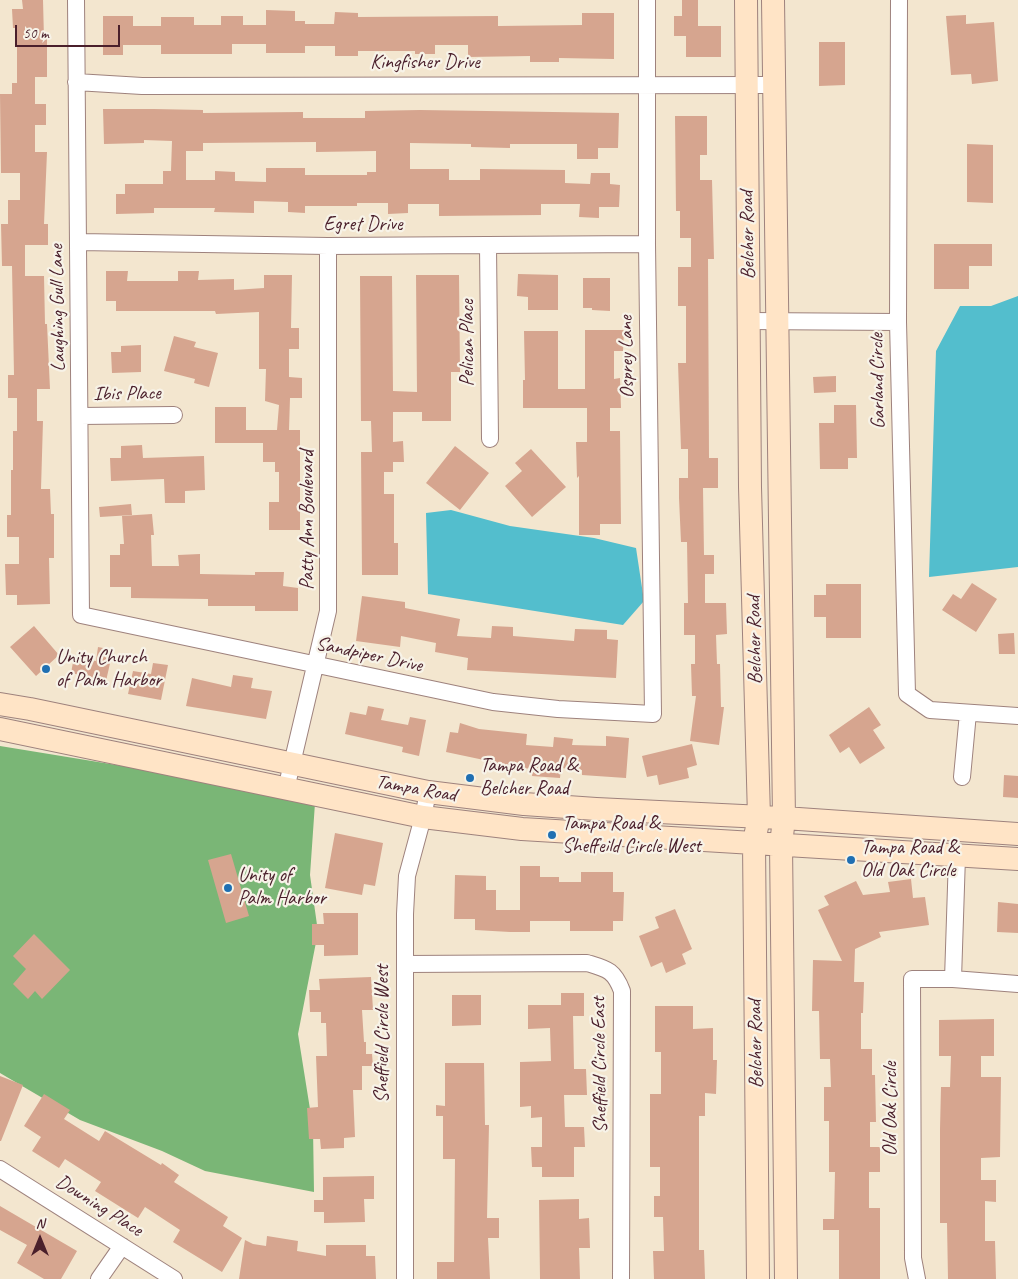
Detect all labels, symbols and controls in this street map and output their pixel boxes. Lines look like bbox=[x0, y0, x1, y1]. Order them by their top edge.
scale bar bbox=[18, 15, 122, 47]
text: 50 m bbox=[23, 24, 49, 43]
street label: Kingfisher Drive bbox=[370, 51, 480, 75]
street label: Belcher Road bbox=[735, 190, 761, 280]
street label: Egret Drive bbox=[324, 213, 402, 237]
street label: Laughing Gull Lane bbox=[45, 244, 71, 372]
street label: Pelican Place bbox=[456, 300, 480, 386]
street label: Osprey Lane bbox=[614, 315, 640, 399]
street label: Garland Circle bbox=[865, 333, 891, 429]
street label: Ibis Place bbox=[93, 381, 161, 407]
street label: Patty Ann Boulevard bbox=[296, 450, 320, 590]
street label: Belcher Road bbox=[742, 595, 768, 685]
street label: Sandpiper Drive bbox=[313, 632, 425, 678]
place label: Unity Church of Palm Harbor bbox=[56, 646, 162, 693]
marker: Unity Church of Palm Harbor bbox=[40, 663, 52, 675]
place label: Tampa Road & Belcher Road bbox=[480, 754, 577, 801]
street label: Tampa Road bbox=[374, 770, 458, 808]
marker: Tampa Road & Belcher Road bbox=[464, 772, 476, 784]
place label: Tampa Road & Sheffeild Circle West bbox=[562, 812, 701, 859]
marker: Tampa Road & Sheffeild Circle West bbox=[546, 829, 558, 841]
place label: Tampa Road & Old Oak Circle bbox=[861, 836, 958, 883]
marker: Tampa Road & Old Oak Circle bbox=[845, 854, 857, 866]
place label: Unity of Palm Harbor bbox=[238, 864, 326, 911]
marker: Unity of Palm Harbor bbox=[222, 882, 234, 894]
street label: Sheffield Circle West bbox=[371, 965, 395, 1103]
street label: Sheffield Circle East bbox=[587, 997, 613, 1133]
street label: Belcher Road bbox=[743, 999, 769, 1089]
street label: Old Oak Circle bbox=[879, 1062, 903, 1156]
street label: Downing Place bbox=[51, 1170, 147, 1242]
north arrow bbox=[15, 1214, 65, 1264]
text: N bbox=[36, 1215, 44, 1232]

